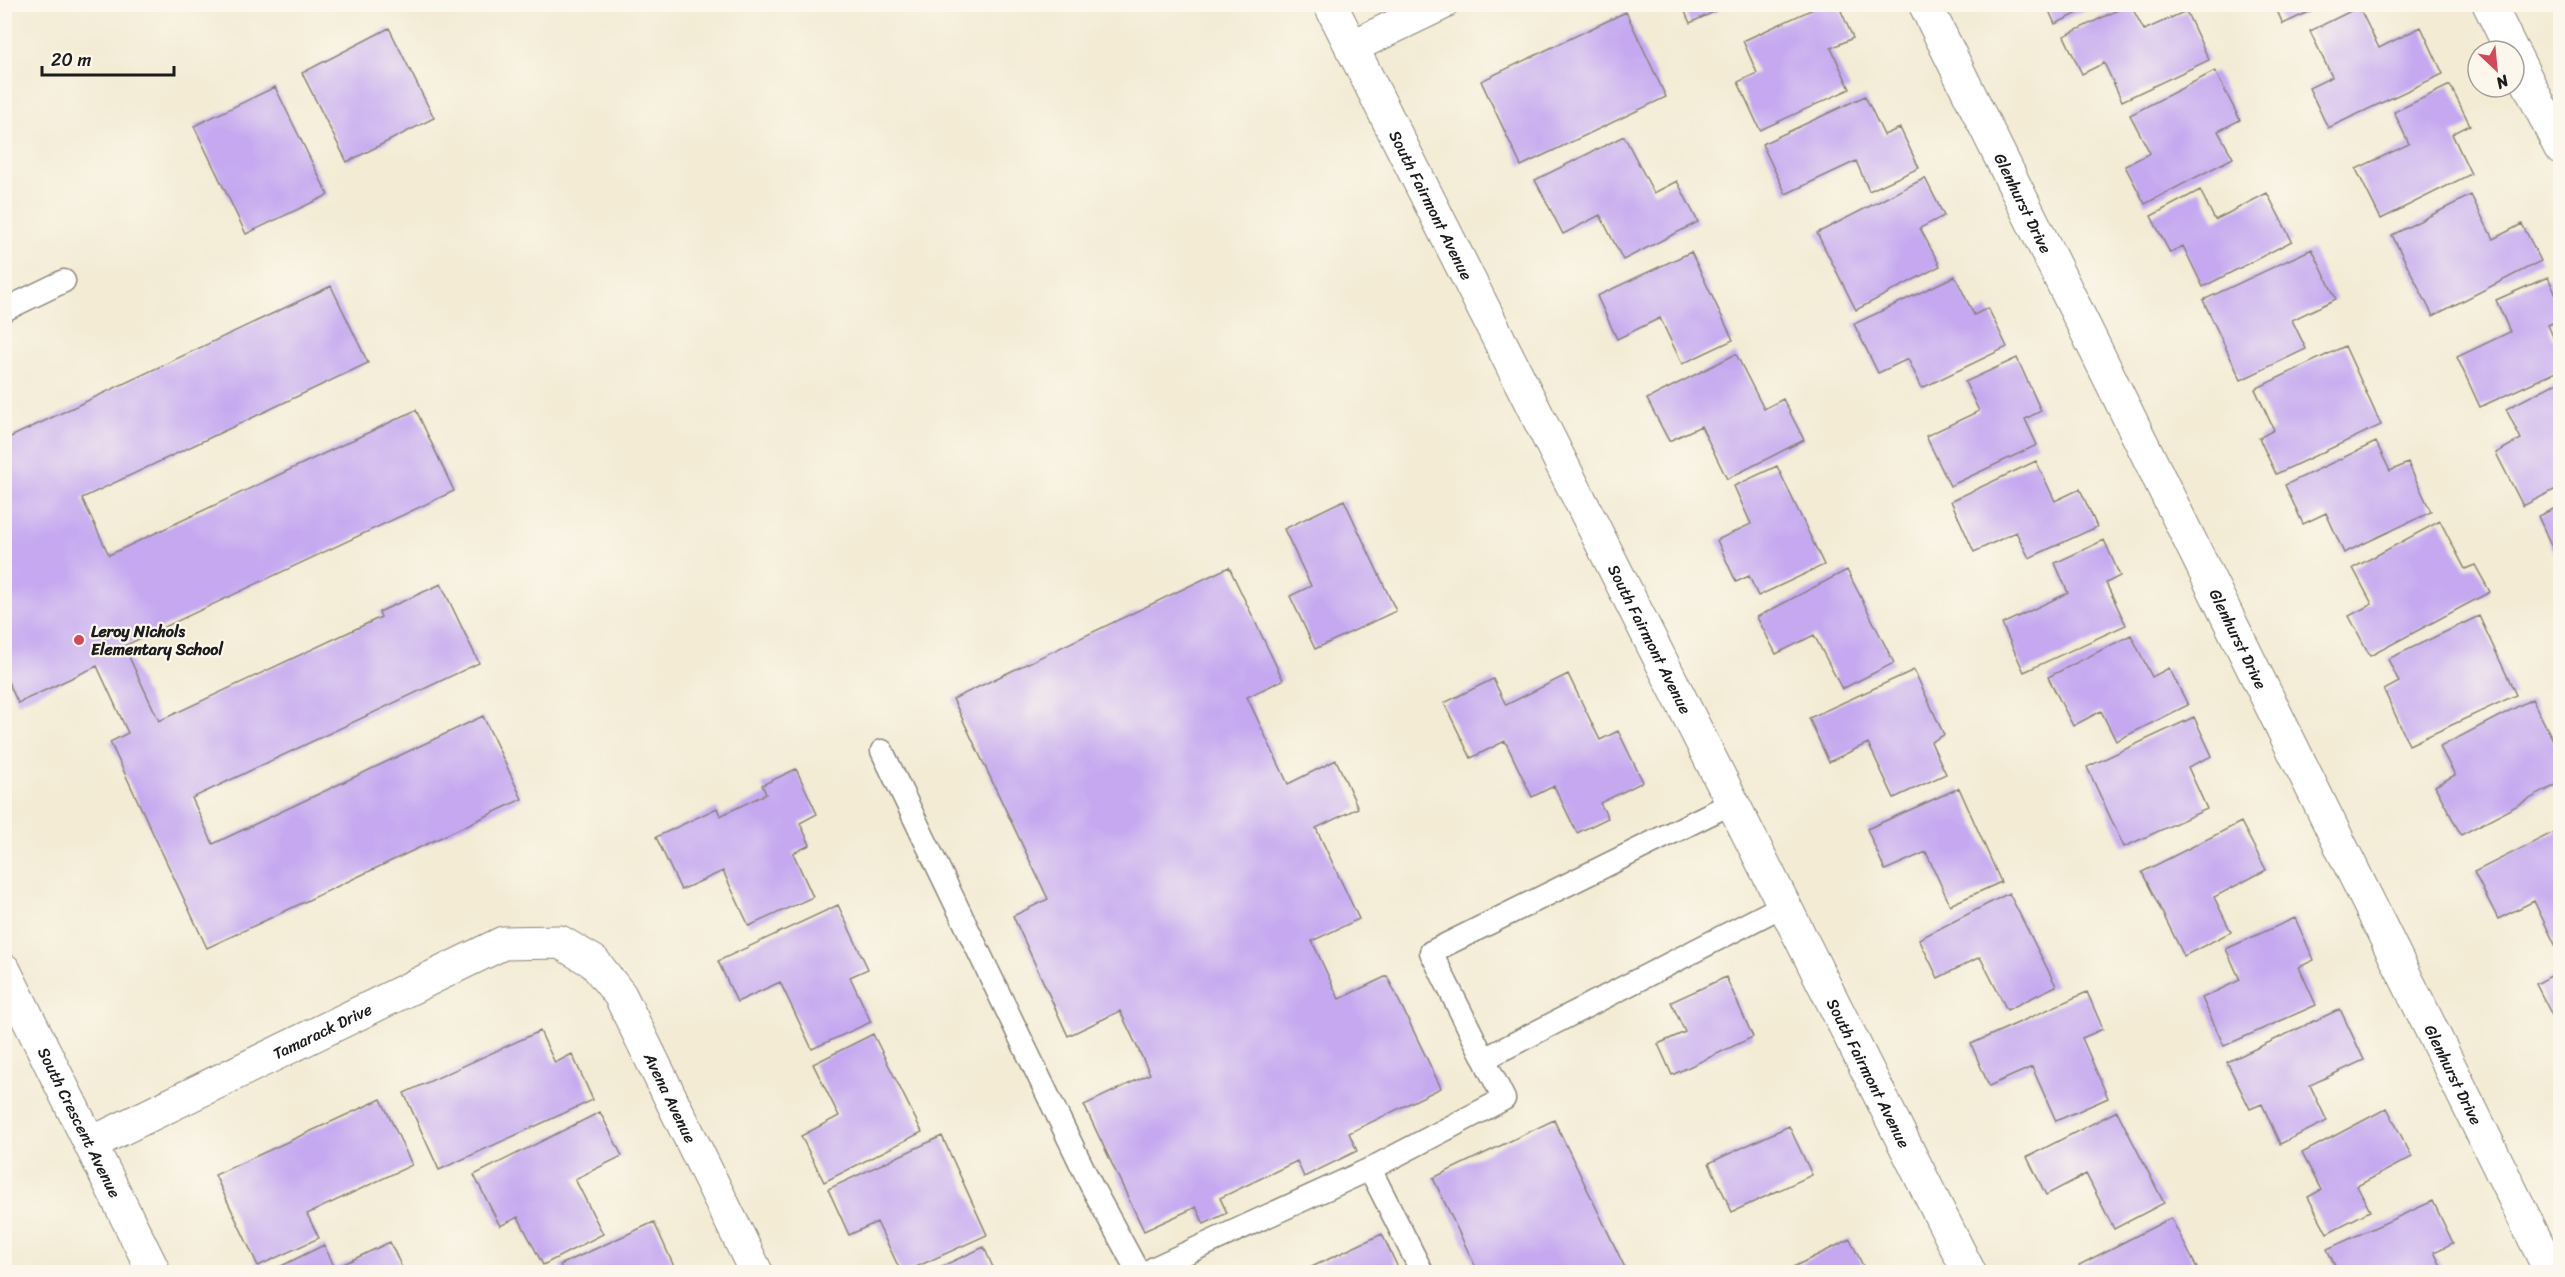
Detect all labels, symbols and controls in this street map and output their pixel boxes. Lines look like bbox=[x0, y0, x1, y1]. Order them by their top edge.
scale bar bbox=[42, 39, 174, 77]
north arrow bbox=[2466, 39, 2526, 99]
text: 20 m bbox=[51, 44, 91, 76]
text: N bbox=[2490, 66, 2515, 98]
street label: South Fairmont Avenue bbox=[1381, 125, 1481, 285]
street label: Glenhurst Drive bbox=[1986, 148, 2060, 259]
street label: South Fairmont Avenue bbox=[1599, 559, 1700, 719]
street label: Glenhurst Drive bbox=[2201, 584, 2275, 694]
place label: Leroy Nichols Elementary School bbox=[91, 617, 224, 664]
marker: Leroy Nichols Elementary School bbox=[72, 633, 86, 647]
street label: South Fairmont Avenue bbox=[1818, 993, 1918, 1153]
street label: Tamarack Drive bbox=[268, 995, 377, 1068]
street label: Glenhurst Drive bbox=[2416, 1019, 2490, 1130]
street label: South Crescent Avenue bbox=[29, 1042, 129, 1203]
street label: Avena Avenue bbox=[635, 1047, 705, 1148]

